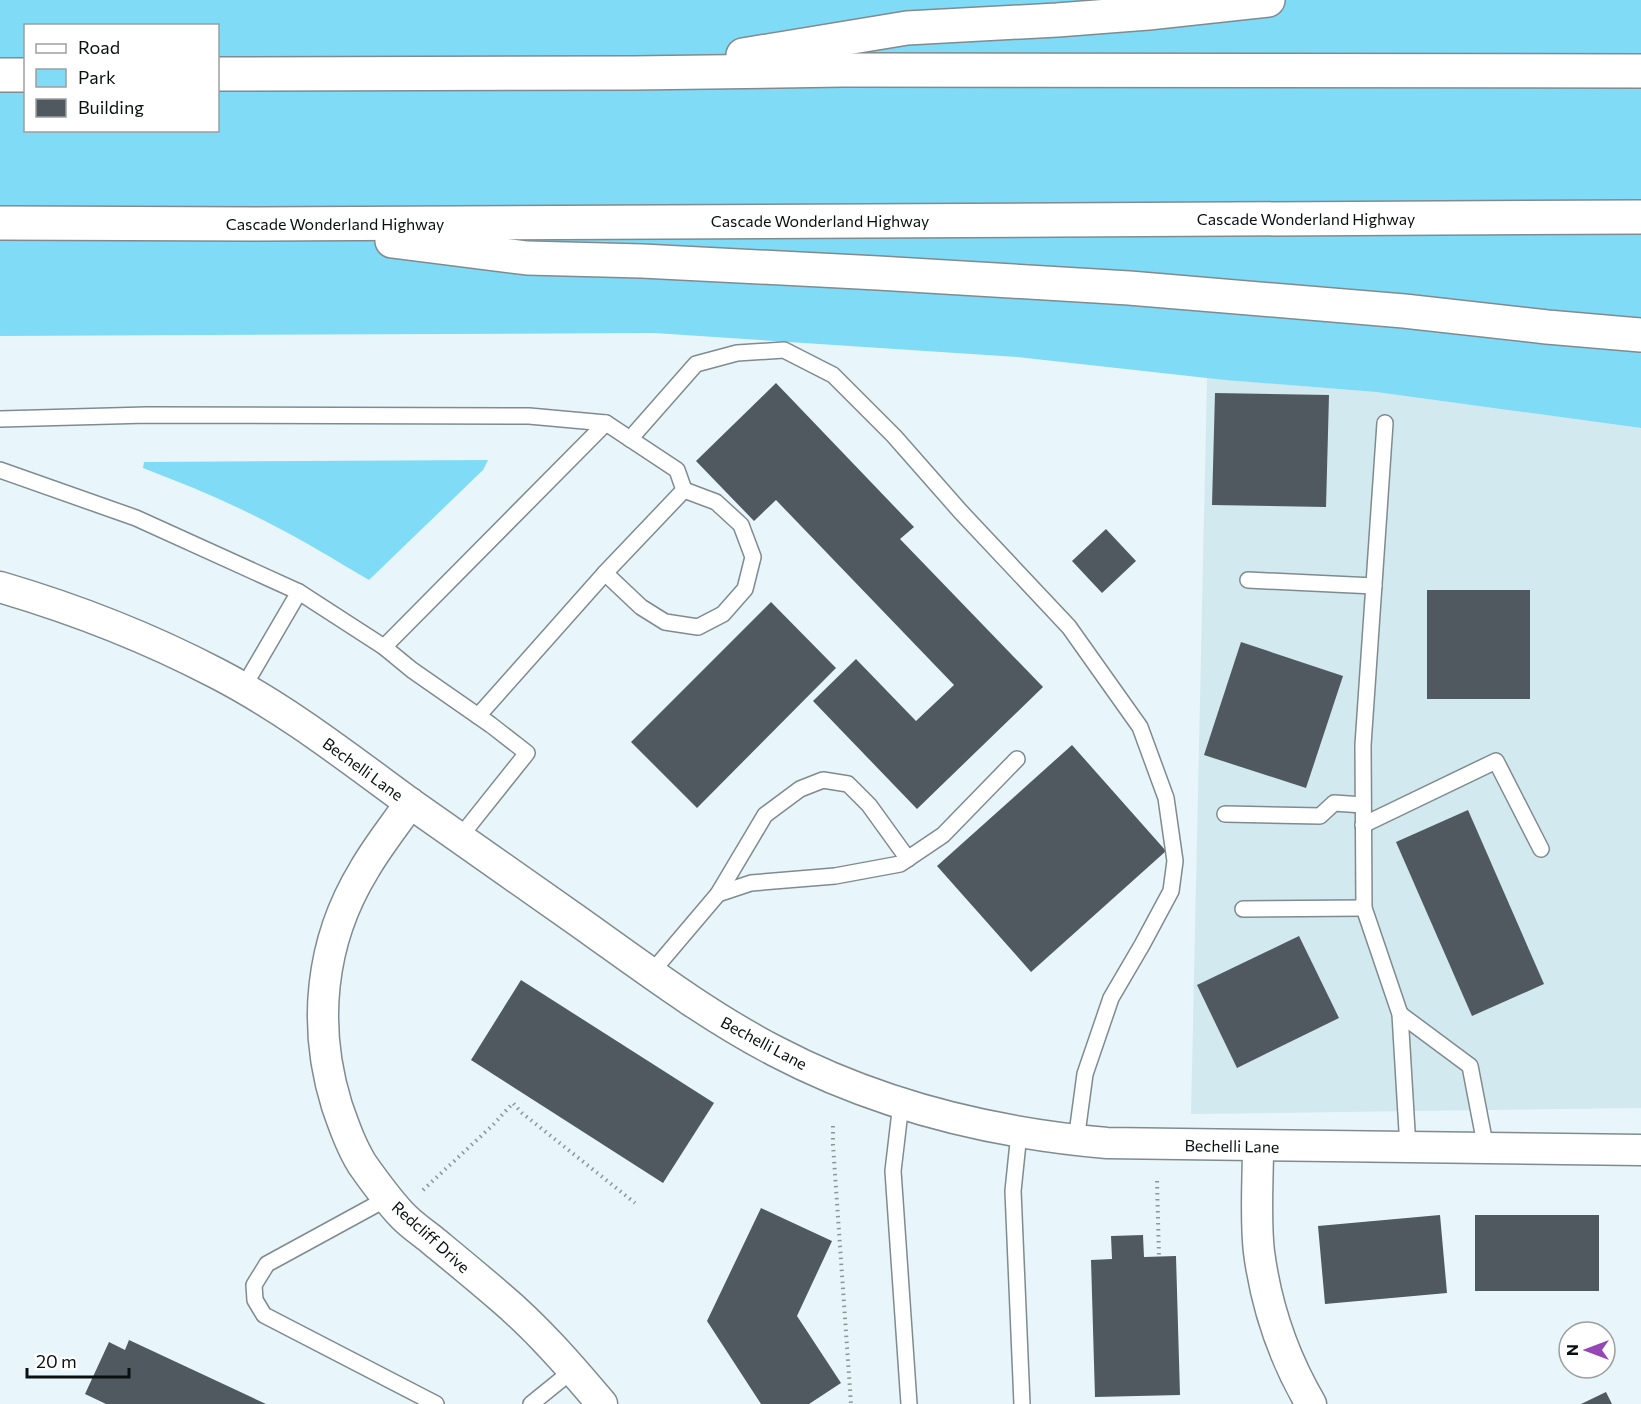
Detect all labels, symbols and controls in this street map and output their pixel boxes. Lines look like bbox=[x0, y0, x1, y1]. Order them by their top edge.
legend bbox=[24, 24, 219, 132]
text: Road bbox=[78, 36, 120, 58]
text: Park bbox=[78, 66, 116, 88]
text: Building bbox=[78, 96, 144, 118]
street label: Cascade Wonderland Highway bbox=[1197, 209, 1415, 228]
street label: Cascade Wonderland Highway bbox=[711, 211, 929, 230]
street label: Cascade Wonderland Highway bbox=[226, 214, 444, 233]
street label: Bechelli Lane bbox=[319, 733, 407, 804]
street label: Bechelli Lane bbox=[718, 1012, 811, 1073]
street label: Bechelli Lane bbox=[1184, 1135, 1280, 1156]
street label: Redcliff Drive bbox=[389, 1197, 474, 1276]
north arrow bbox=[1557, 1320, 1617, 1380]
scale bar bbox=[27, 1341, 129, 1379]
text: N bbox=[1562, 1344, 1581, 1356]
text: 20 m bbox=[36, 1350, 77, 1372]

